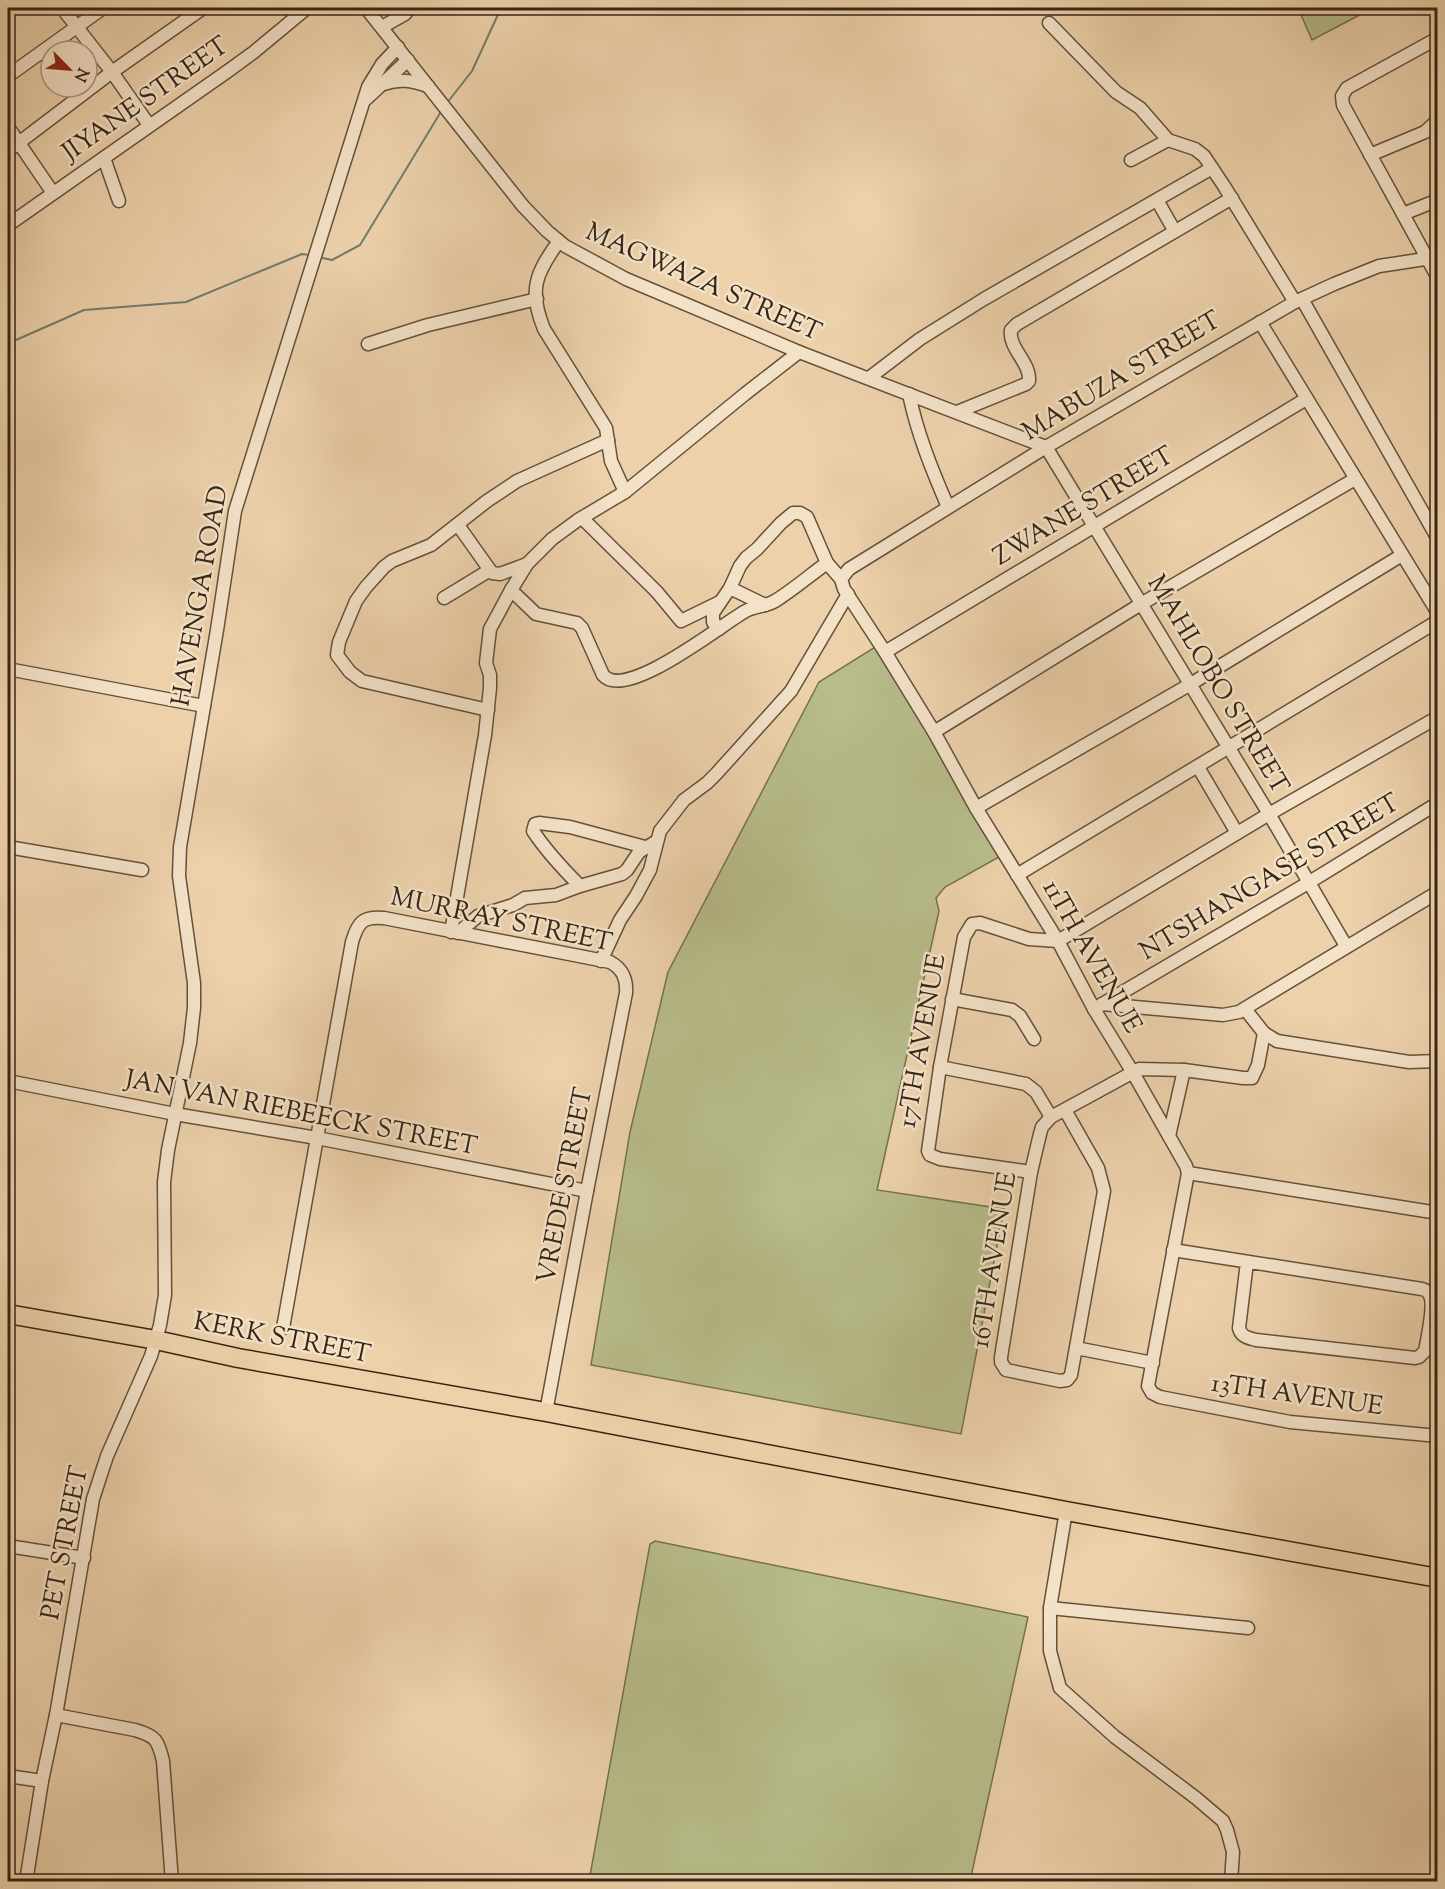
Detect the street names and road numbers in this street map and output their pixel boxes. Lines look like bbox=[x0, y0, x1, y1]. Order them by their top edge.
street label: JIYANE STREET bbox=[57, 31, 235, 169]
street label: MAGWAZA STREET bbox=[579, 214, 827, 352]
street label: MABUZA STREET bbox=[1016, 303, 1228, 451]
street label: ZWANE STREET bbox=[987, 438, 1181, 576]
street label: HAVENGA ROAD bbox=[163, 483, 239, 709]
street label: MAHLOBO STREET bbox=[1137, 568, 1297, 802]
street label: NTSHANGASE STREET bbox=[1133, 785, 1407, 971]
street label: 11TH AVENUE bbox=[1032, 873, 1150, 1041]
street label: MURRAY STREET bbox=[387, 879, 615, 963]
street label: 17TH AVENUE bbox=[890, 951, 957, 1131]
street label: JAN VAN RIEBEECK STREET bbox=[120, 1061, 480, 1166]
street label: VREDE STREET bbox=[529, 1085, 603, 1287]
street label: 16TH AVENUE bbox=[963, 1169, 1027, 1351]
street label: KERK STREET bbox=[190, 1304, 374, 1374]
street label: 13TH AVENUE bbox=[1209, 1366, 1386, 1426]
street label: PET STREET bbox=[33, 1463, 99, 1623]

